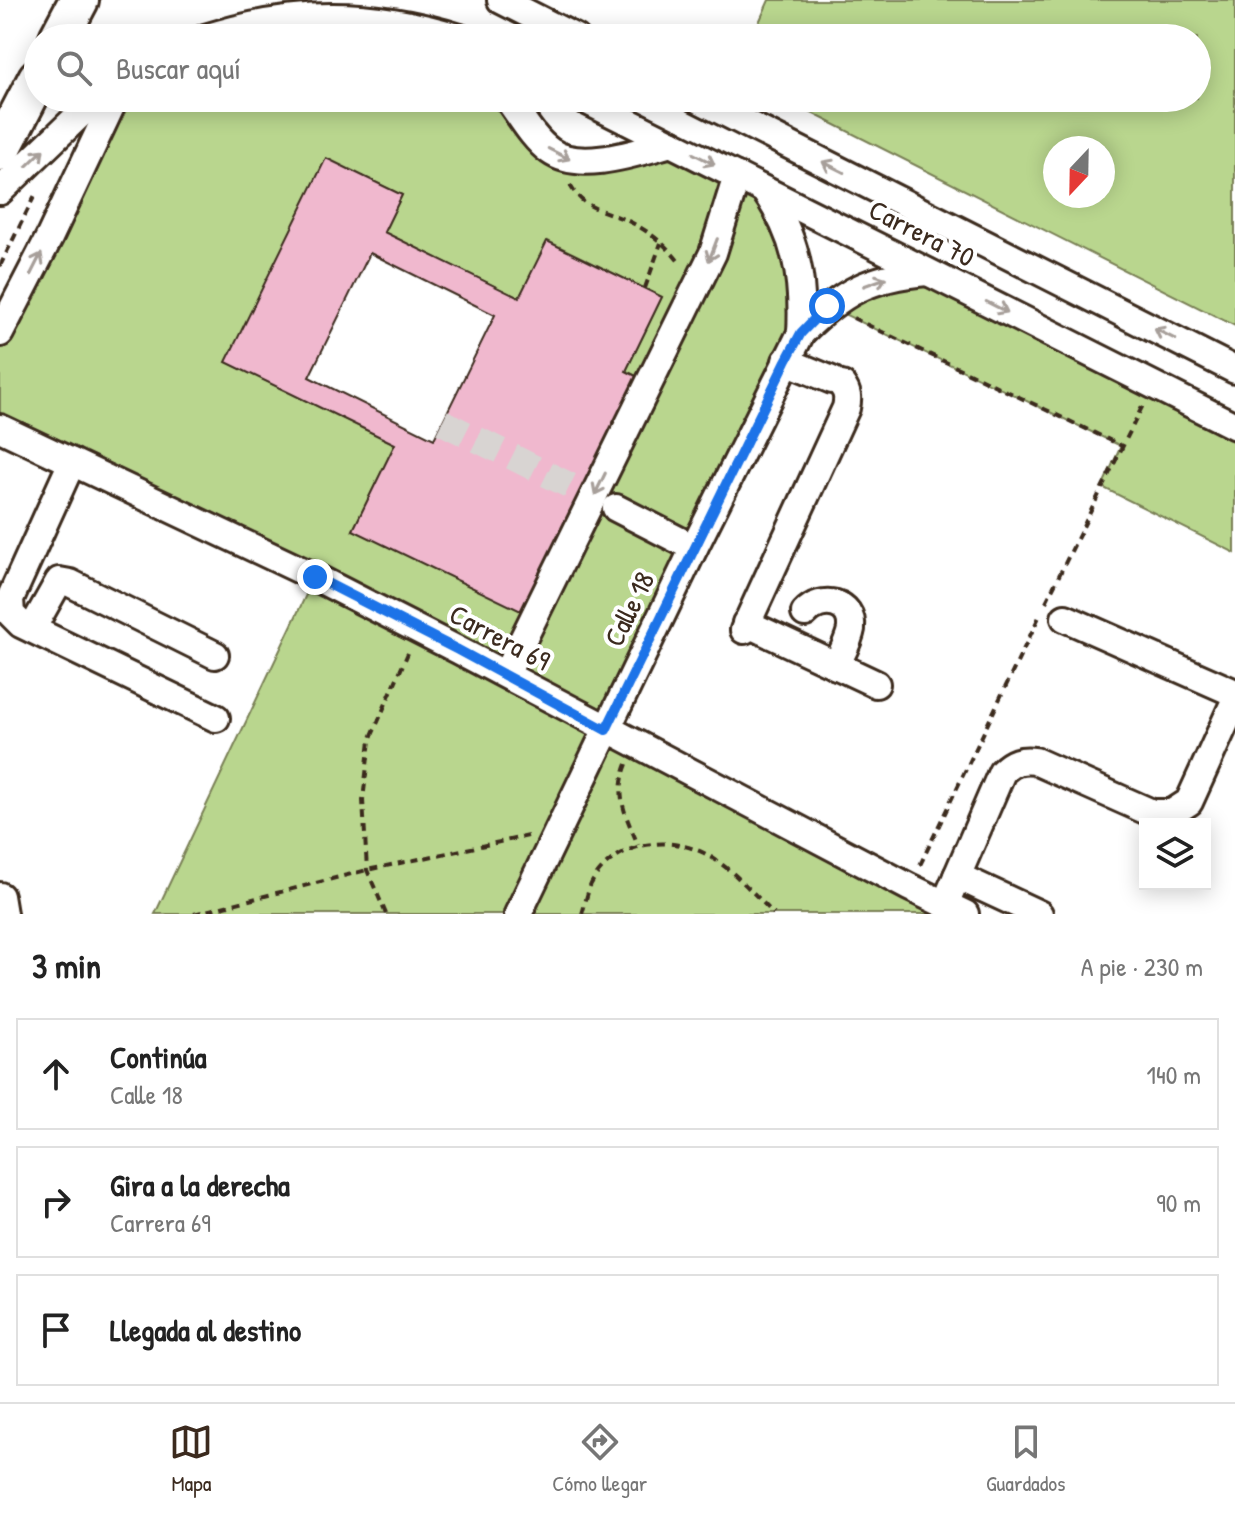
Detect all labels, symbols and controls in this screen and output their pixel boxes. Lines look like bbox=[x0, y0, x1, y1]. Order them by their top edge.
search box bbox=[24, 24, 1211, 112]
icon: search bbox=[52, 46, 96, 90]
text: Buscar aquí bbox=[116, 48, 241, 88]
north arrow bbox=[1043, 136, 1115, 208]
one-way arrow bbox=[547, 147, 570, 162]
one-way arrow bbox=[25, 148, 45, 167]
one-way arrow bbox=[691, 152, 715, 168]
one-way arrow bbox=[822, 159, 846, 174]
street label: Carrera 70 bbox=[863, 190, 981, 276]
one-way arrow bbox=[705, 237, 719, 262]
one-way arrow bbox=[28, 252, 44, 276]
one-way arrow bbox=[862, 274, 887, 289]
route start bbox=[809, 288, 845, 324]
one-way arrow bbox=[984, 299, 1008, 315]
one-way arrow bbox=[1154, 326, 1178, 342]
one-way arrow bbox=[591, 471, 607, 495]
route end bbox=[297, 559, 333, 595]
street label: Calle 18 bbox=[595, 565, 663, 653]
street label: Carrera 69 bbox=[443, 595, 557, 679]
map controls bbox=[1139, 818, 1211, 890]
button: layers bbox=[1139, 818, 1211, 890]
text: 3 min bbox=[32, 943, 101, 989]
text: A pie · 230 m bbox=[1081, 949, 1203, 984]
text: Continúa bbox=[110, 1037, 206, 1077]
icon: ahead bbox=[34, 1052, 78, 1096]
text: 140 m bbox=[1147, 1057, 1201, 1092]
text: Calle 18 bbox=[110, 1077, 183, 1112]
text: Gira a la derecha bbox=[110, 1165, 290, 1205]
icon: right bbox=[34, 1180, 78, 1224]
text: 90 m bbox=[1156, 1185, 1201, 1220]
text: Carrera 69 bbox=[110, 1205, 211, 1240]
icon: arrive bbox=[34, 1308, 78, 1352]
text: Llegada al destino bbox=[110, 1310, 301, 1350]
tab: Mapa bbox=[169, 1420, 213, 1498]
tab: Cómo llegar bbox=[552, 1420, 647, 1498]
tab: Guardados bbox=[986, 1420, 1066, 1498]

